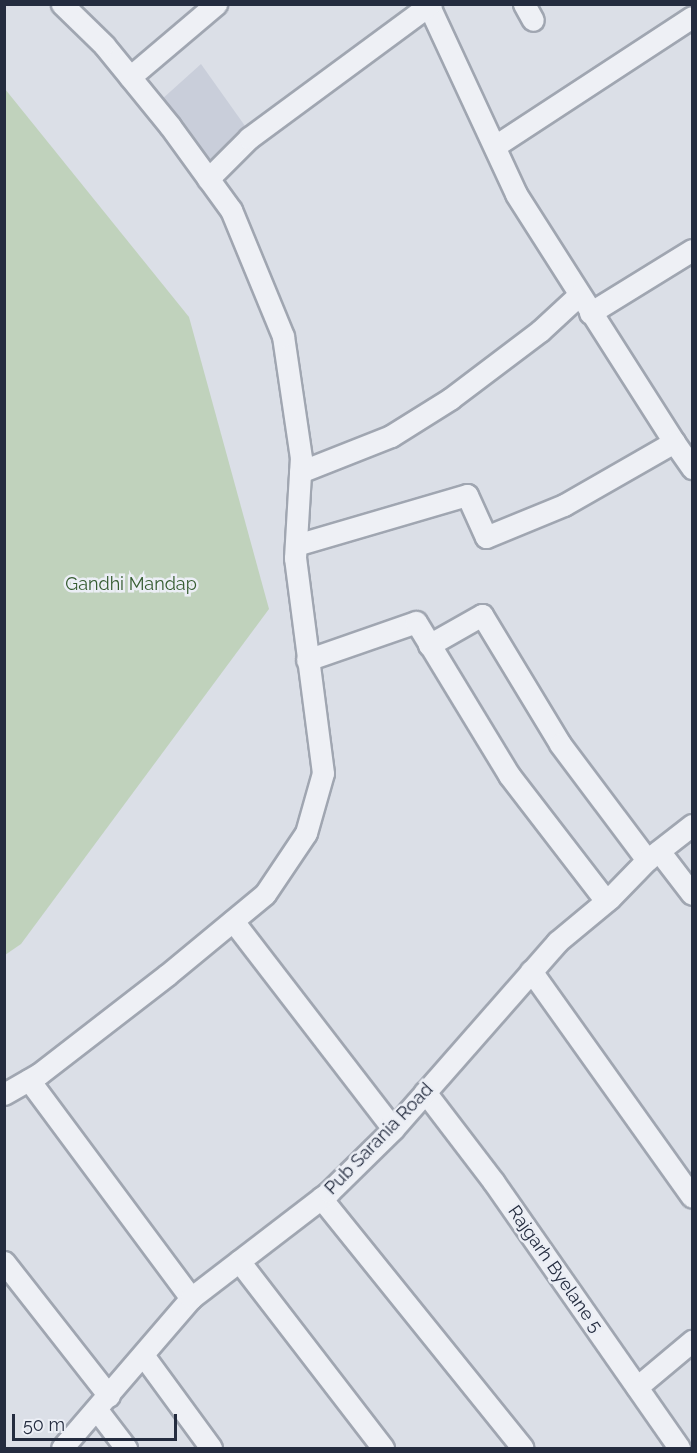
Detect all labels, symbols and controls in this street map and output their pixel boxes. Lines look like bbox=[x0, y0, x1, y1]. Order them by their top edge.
park label: Gandhi Mandap bbox=[65, 573, 197, 595]
street label: Pub Sarania Road bbox=[320, 1079, 438, 1199]
street label: Rajgarh Byelane 5 bbox=[503, 1201, 607, 1337]
scale bar bbox=[15, 1402, 180, 1440]
text: 50 m bbox=[23, 1414, 65, 1435]

